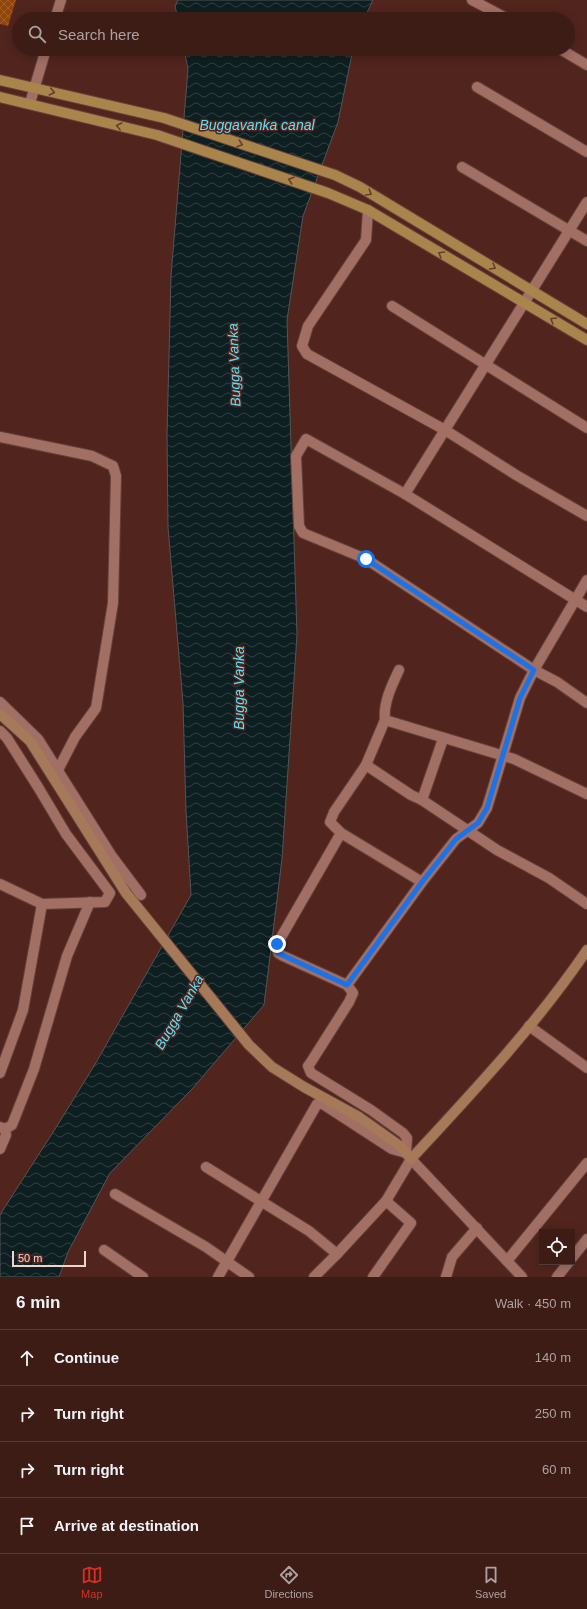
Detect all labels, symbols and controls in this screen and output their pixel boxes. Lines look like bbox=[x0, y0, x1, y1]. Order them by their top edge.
search box bbox=[12, 12, 575, 56]
icon: search bbox=[26, 23, 48, 45]
text: Search here bbox=[58, 26, 140, 43]
one-way arrow bbox=[48, 87, 55, 95]
water label: Buggavanka canal bbox=[199, 117, 315, 133]
one-way arrow bbox=[116, 122, 123, 130]
one-way arrow bbox=[237, 139, 244, 147]
one-way arrow bbox=[288, 177, 295, 185]
one-way arrow bbox=[365, 188, 372, 196]
one-way arrow bbox=[438, 251, 446, 258]
one-way arrow bbox=[489, 263, 496, 270]
one-way arrow bbox=[550, 317, 557, 324]
water label: Bugga Vanka bbox=[225, 323, 243, 407]
route start bbox=[357, 550, 375, 568]
water label: Bugga Vanka bbox=[231, 646, 247, 730]
route end bbox=[268, 935, 286, 953]
water label: Bugga Vanka bbox=[151, 972, 207, 1052]
map controls bbox=[539, 1229, 575, 1265]
button: locate bbox=[539, 1229, 575, 1265]
scale bar bbox=[12, 1249, 86, 1268]
text: 50 m bbox=[18, 1252, 42, 1264]
text: 6 min bbox=[16, 1293, 60, 1312]
text: Walk · 450 m bbox=[495, 1296, 571, 1311]
icon: ahead bbox=[16, 1347, 38, 1369]
text: Continue bbox=[54, 1349, 119, 1366]
text: 140 m bbox=[535, 1350, 571, 1365]
icon: right bbox=[16, 1403, 38, 1425]
text: Turn right bbox=[54, 1405, 124, 1422]
text: 250 m bbox=[535, 1406, 571, 1421]
icon: right bbox=[16, 1459, 38, 1481]
text: Turn right bbox=[54, 1461, 124, 1478]
text: 60 m bbox=[542, 1462, 571, 1477]
icon: arrive bbox=[16, 1515, 38, 1537]
text: Arrive at destination bbox=[54, 1517, 199, 1534]
tab: Map bbox=[81, 1564, 103, 1600]
tab: Directions bbox=[264, 1564, 313, 1600]
tab: Saved bbox=[475, 1564, 506, 1600]

